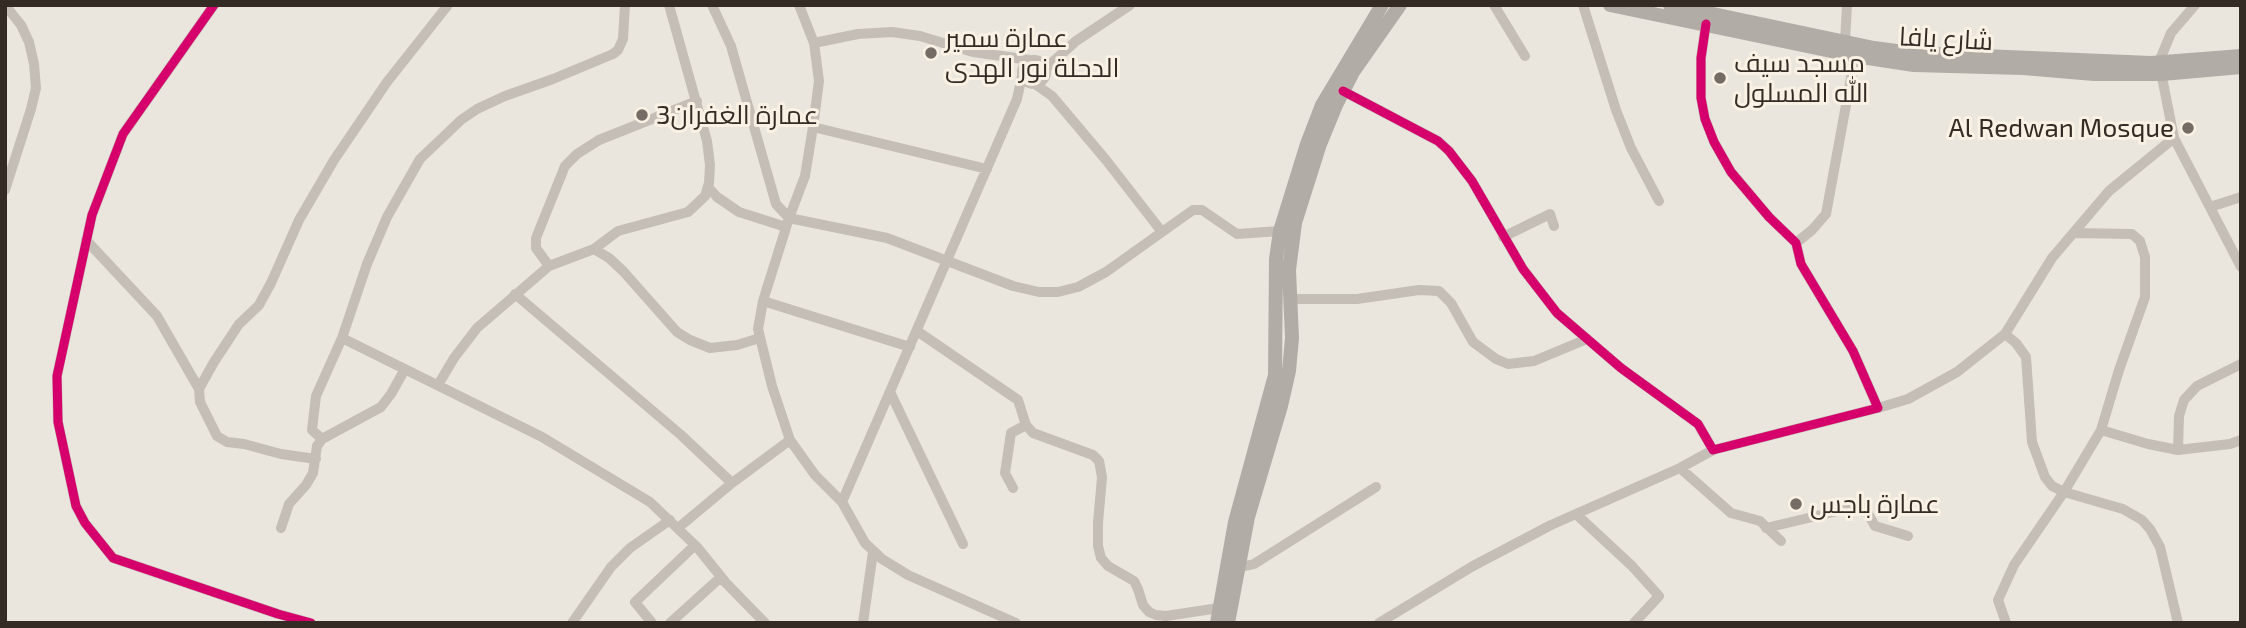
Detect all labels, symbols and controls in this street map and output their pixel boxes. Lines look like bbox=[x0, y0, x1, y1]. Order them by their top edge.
street label: شارع يافا bbox=[1898, 21, 1994, 57]
place label: عمارة سمير الدحلة نور الهدى bbox=[945, 22, 1119, 84]
marker: عمارة سمير الدحلة نور الهدى bbox=[923, 45, 939, 61]
place label: مسجد سيف الله المسلول bbox=[1734, 47, 1869, 108]
marker: مسجد سيف الله المسلول bbox=[1712, 70, 1728, 86]
place label: عمارة الغفران3 bbox=[656, 99, 818, 131]
marker: عمارة الغفران3 bbox=[634, 107, 650, 123]
place label: Al Redwan Mosque bbox=[1949, 112, 2174, 144]
marker: Al Redwan Mosque bbox=[2180, 120, 2196, 136]
place label: عمارة باجس bbox=[1810, 488, 1940, 520]
marker: عمارة باجس bbox=[1788, 496, 1804, 512]

